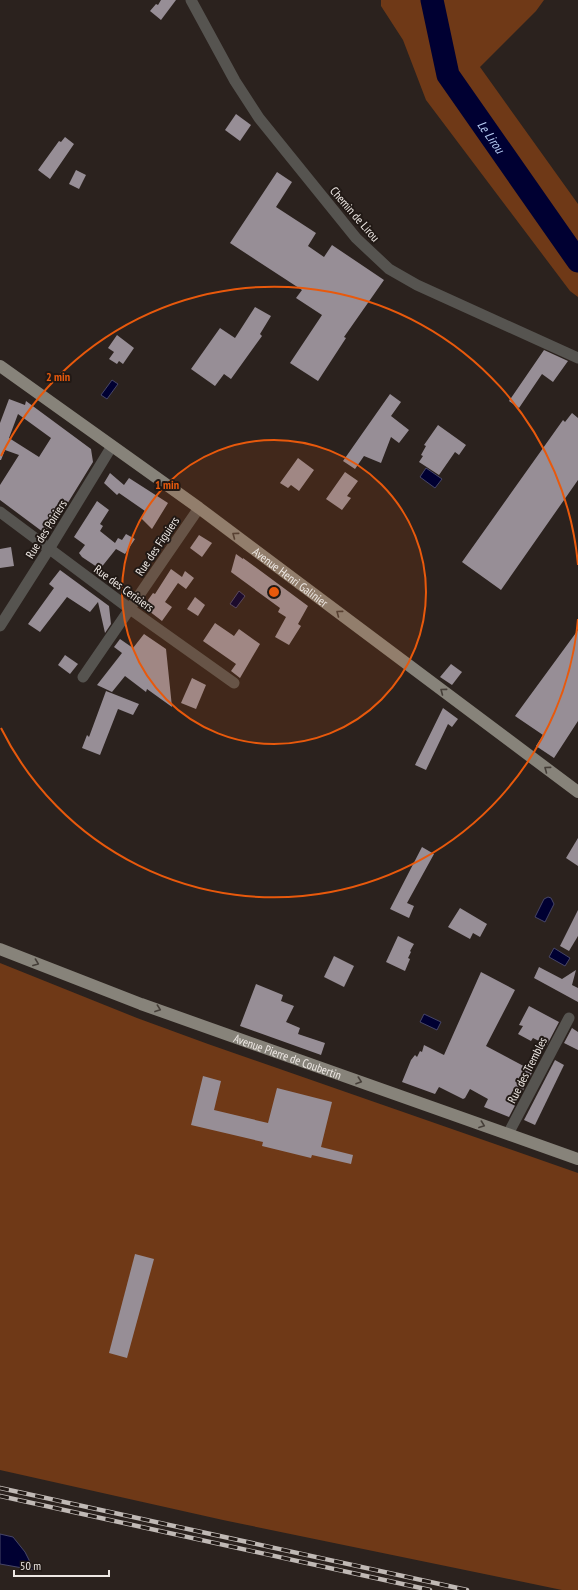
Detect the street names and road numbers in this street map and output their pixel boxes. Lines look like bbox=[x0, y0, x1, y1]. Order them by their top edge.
street label: Chemin de Lirou bbox=[327, 183, 383, 245]
street label: Rue des Poiriers bbox=[22, 497, 70, 561]
street label: Rue des Figuiers bbox=[132, 514, 182, 578]
street label: Avenue Henri Galinier bbox=[250, 544, 332, 610]
street label: Rue des Cerisiers bbox=[91, 561, 157, 615]
street label: Avenue Pierre de Coubertin bbox=[232, 1030, 344, 1082]
street label: Rue des Trembles bbox=[504, 1034, 550, 1106]

